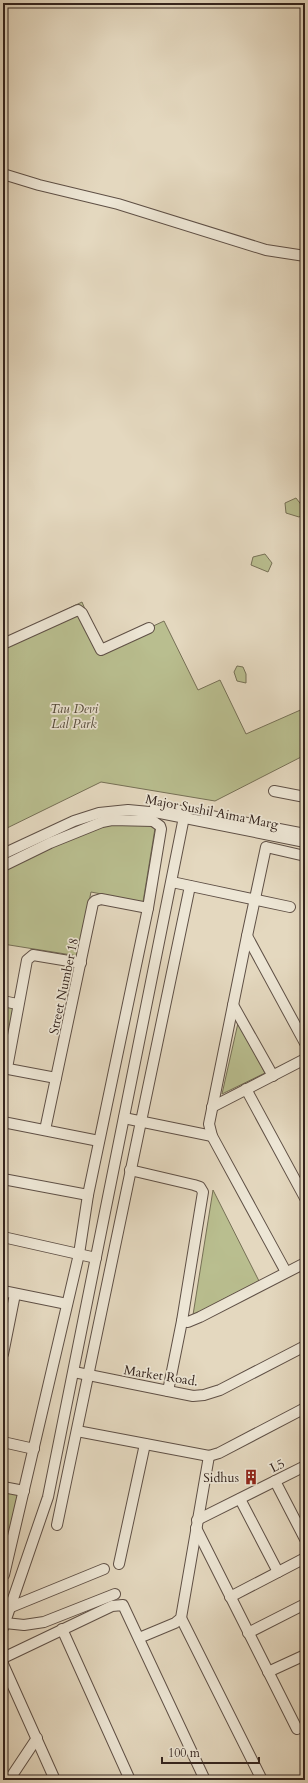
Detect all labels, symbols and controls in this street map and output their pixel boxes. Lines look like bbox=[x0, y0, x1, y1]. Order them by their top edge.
park label: Tau Devi Lal Park bbox=[50, 700, 98, 733]
street label: Major Sushil Aima Marg bbox=[144, 790, 281, 834]
street label: Street Number 18 bbox=[45, 936, 83, 1036]
street label: Market Road. bbox=[122, 1361, 199, 1391]
street label: L5 bbox=[267, 1455, 288, 1477]
building icon: Sidhus bbox=[242, 1468, 260, 1486]
place label: Sidhus bbox=[203, 1469, 239, 1487]
scale bar bbox=[162, 1739, 259, 1765]
text: 100 m bbox=[168, 1745, 201, 1761]

